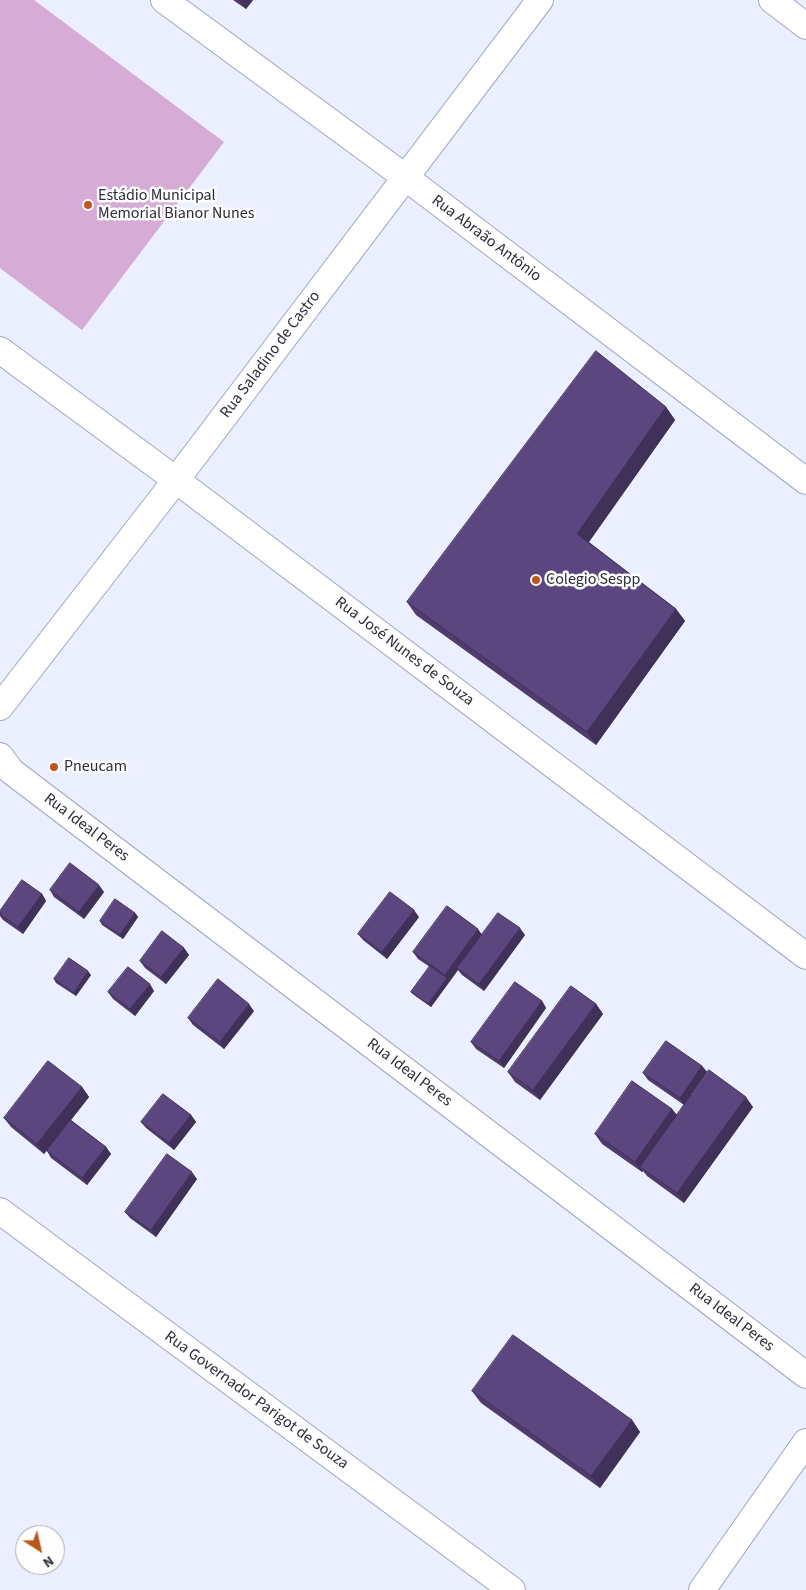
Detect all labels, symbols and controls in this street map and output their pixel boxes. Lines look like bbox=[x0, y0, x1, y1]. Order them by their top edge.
place label: Estádio Municipal Memorial Bianor Nunes bbox=[98, 186, 254, 224]
street label: Rua Abraão Antônio bbox=[427, 191, 545, 287]
marker: Estádio Municipal Memorial Bianor Nunes bbox=[82, 199, 94, 211]
street label: Rua Saladino de Castro bbox=[217, 288, 325, 422]
place label: Colegio Sespp bbox=[546, 570, 640, 590]
marker: Colegio Sespp bbox=[530, 574, 542, 586]
street label: Rua José Nunes de Souza bbox=[331, 593, 477, 711]
place label: Pneucam bbox=[64, 757, 127, 777]
marker: Pneucam bbox=[48, 761, 60, 773]
street label: Rua Ideal Peres bbox=[40, 790, 132, 866]
street label: Rua Ideal Peres bbox=[363, 1035, 455, 1111]
street label: Rua Ideal Peres bbox=[685, 1280, 777, 1356]
street label: Rua Governador Parigot de Souza bbox=[160, 1328, 352, 1474]
north arrow bbox=[15, 1525, 65, 1575]
text: N bbox=[38, 1551, 58, 1572]

